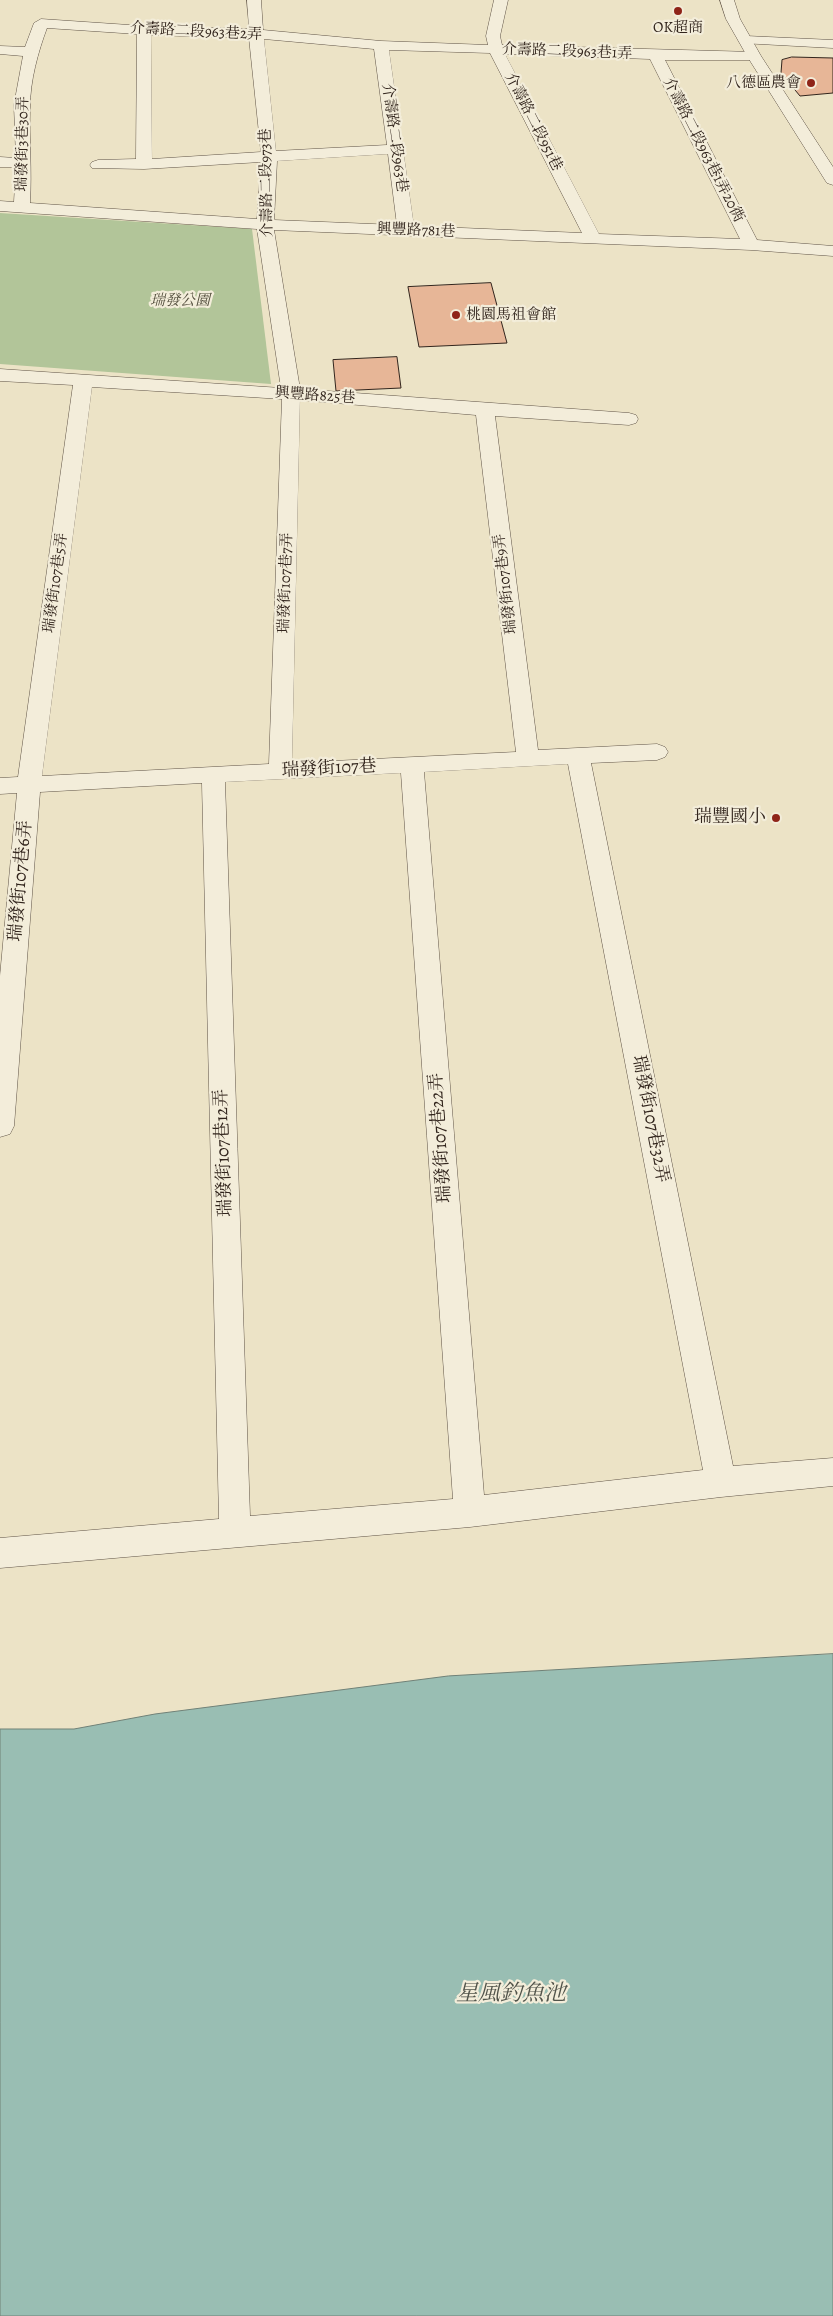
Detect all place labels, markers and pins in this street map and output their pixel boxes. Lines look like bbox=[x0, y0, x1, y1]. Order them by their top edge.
marker: OK超商 bbox=[672, 5, 684, 17]
place label: OK超商 bbox=[653, 19, 703, 37]
place label: 八德區農會 bbox=[726, 74, 801, 92]
marker: 八德區農會 bbox=[805, 77, 817, 89]
place label: 桃園馬祖會館 bbox=[466, 306, 556, 324]
marker: 桃園馬祖會館 bbox=[450, 309, 462, 321]
place label: 瑞豐國小 bbox=[694, 807, 766, 829]
marker: 瑞豐國小 bbox=[770, 812, 782, 824]

